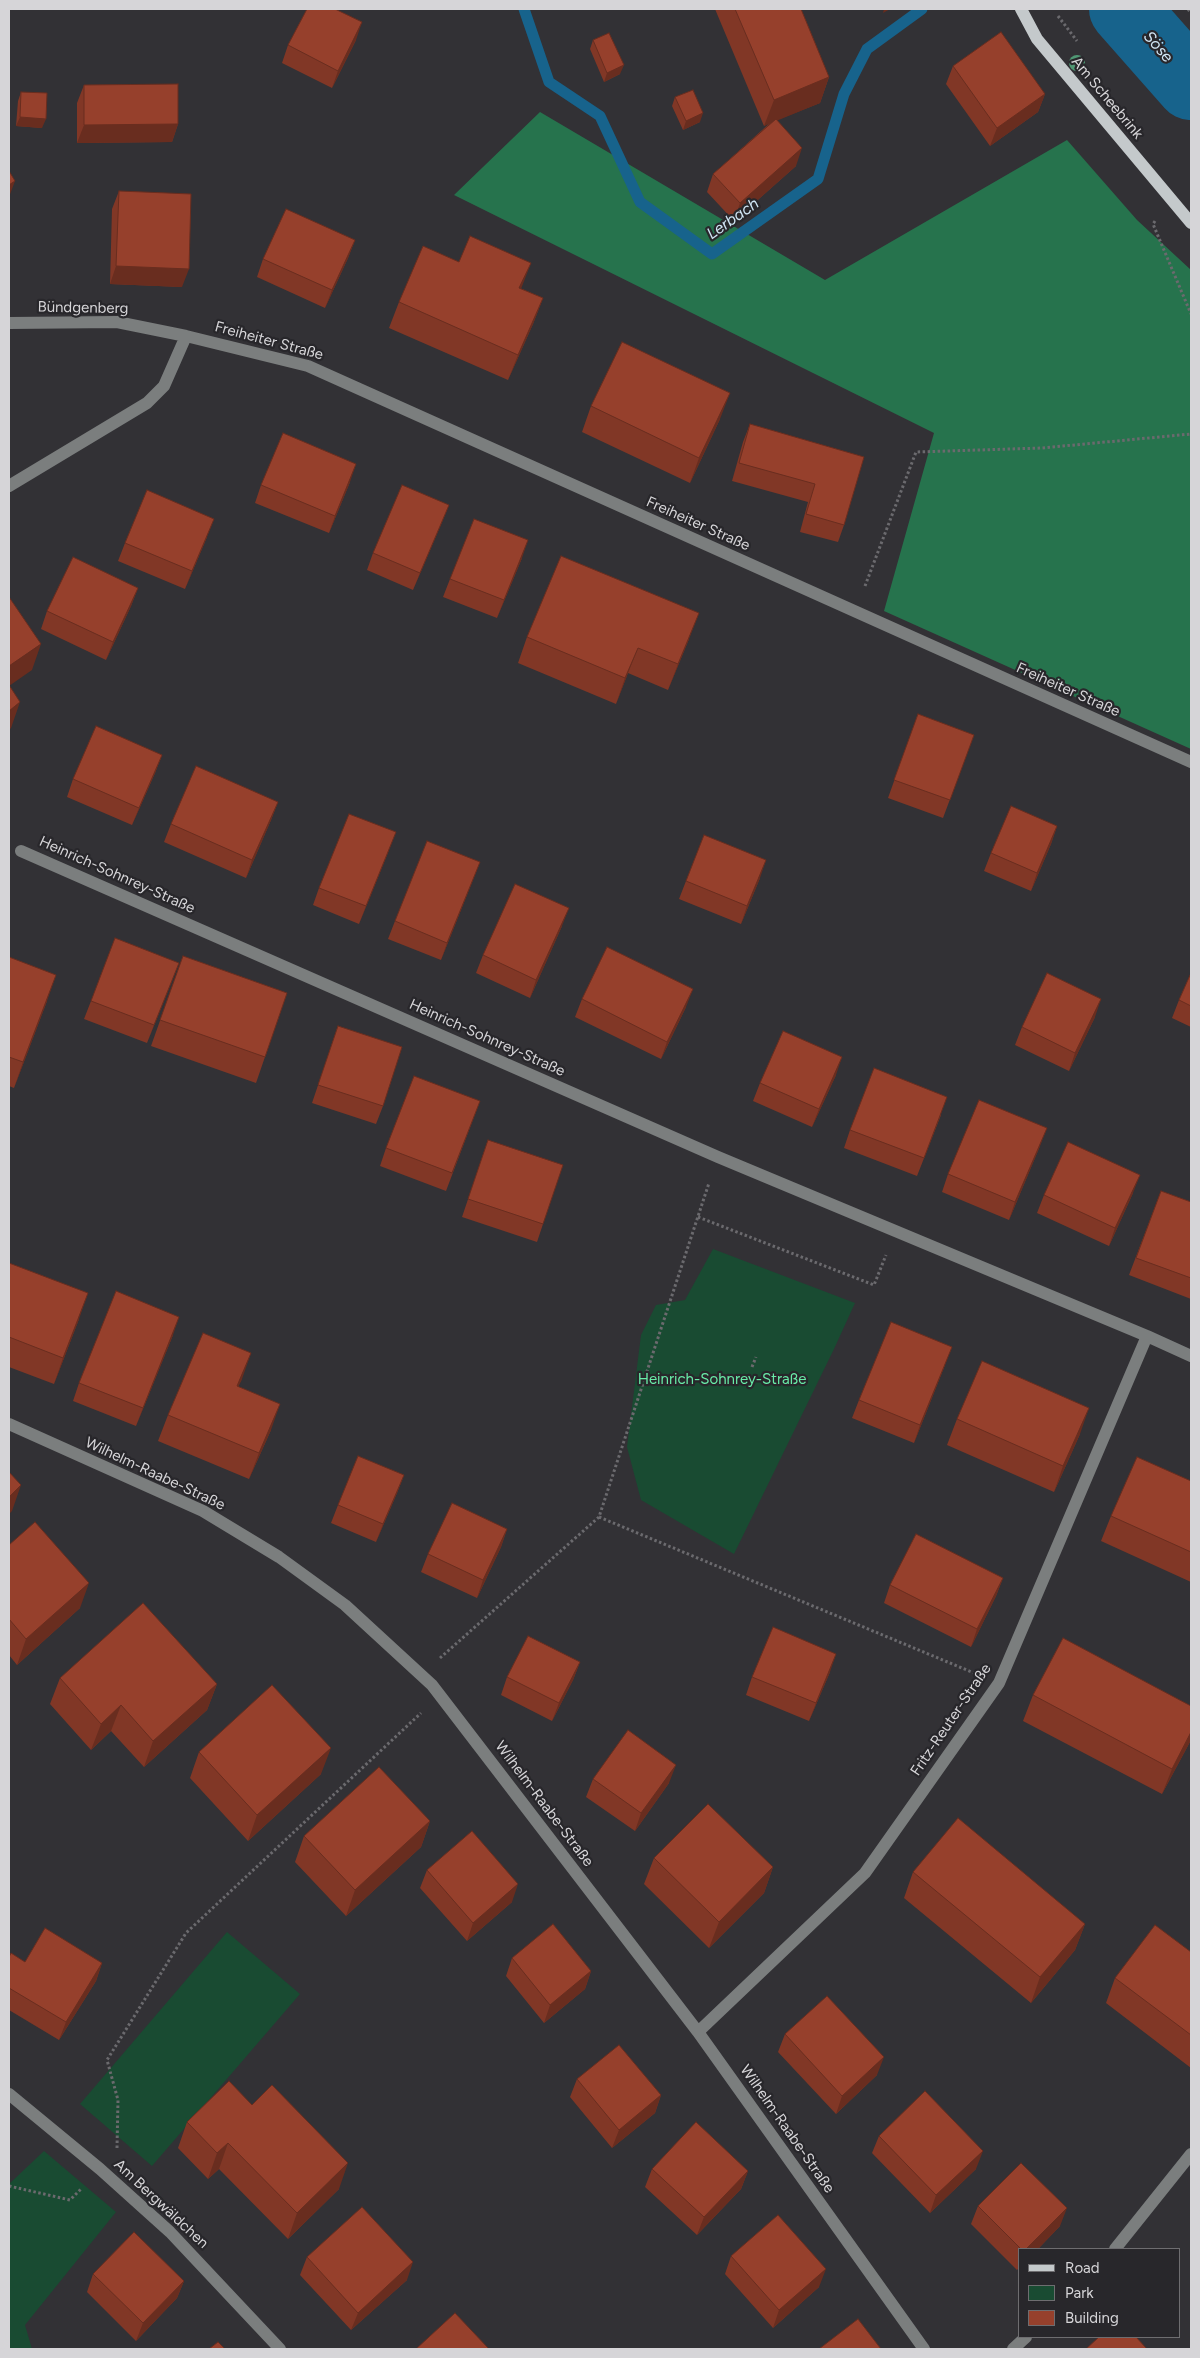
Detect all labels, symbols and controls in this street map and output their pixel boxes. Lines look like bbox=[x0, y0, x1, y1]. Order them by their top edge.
water label: Söse bbox=[1139, 27, 1177, 67]
street label: Am Scheebrink bbox=[1067, 53, 1147, 143]
water label: Lerbach bbox=[703, 194, 763, 244]
street label: Bündgenberg bbox=[37, 298, 129, 318]
street label: Freiheiter Straße bbox=[213, 318, 325, 364]
street label: Freiheiter Straße bbox=[643, 493, 753, 555]
street label: Freiheiter Straße bbox=[1013, 659, 1123, 721]
street label: Heinrich-Sohnrey-Straße bbox=[36, 832, 198, 918]
street label: Heinrich-Sohnrey-Straße bbox=[406, 995, 568, 1081]
park label: Heinrich-Sohnrey-Straße bbox=[638, 1371, 806, 1389]
street label: Wilhelm-Raabe-Straße bbox=[82, 1434, 228, 1514]
street label: Fritz-Reuter-Straße bbox=[907, 1661, 995, 1779]
street label: Wilhelm-Raabe-Straße bbox=[491, 1738, 597, 1870]
street label: Wilhelm-Raabe-Straße bbox=[736, 2061, 838, 2197]
street label: Am Bergwäldchen bbox=[110, 2156, 212, 2252]
legend bbox=[1018, 2248, 1180, 2338]
text: Road bbox=[1065, 2259, 1100, 2277]
text: Park bbox=[1065, 2284, 1094, 2302]
text: Building bbox=[1065, 2309, 1119, 2327]

